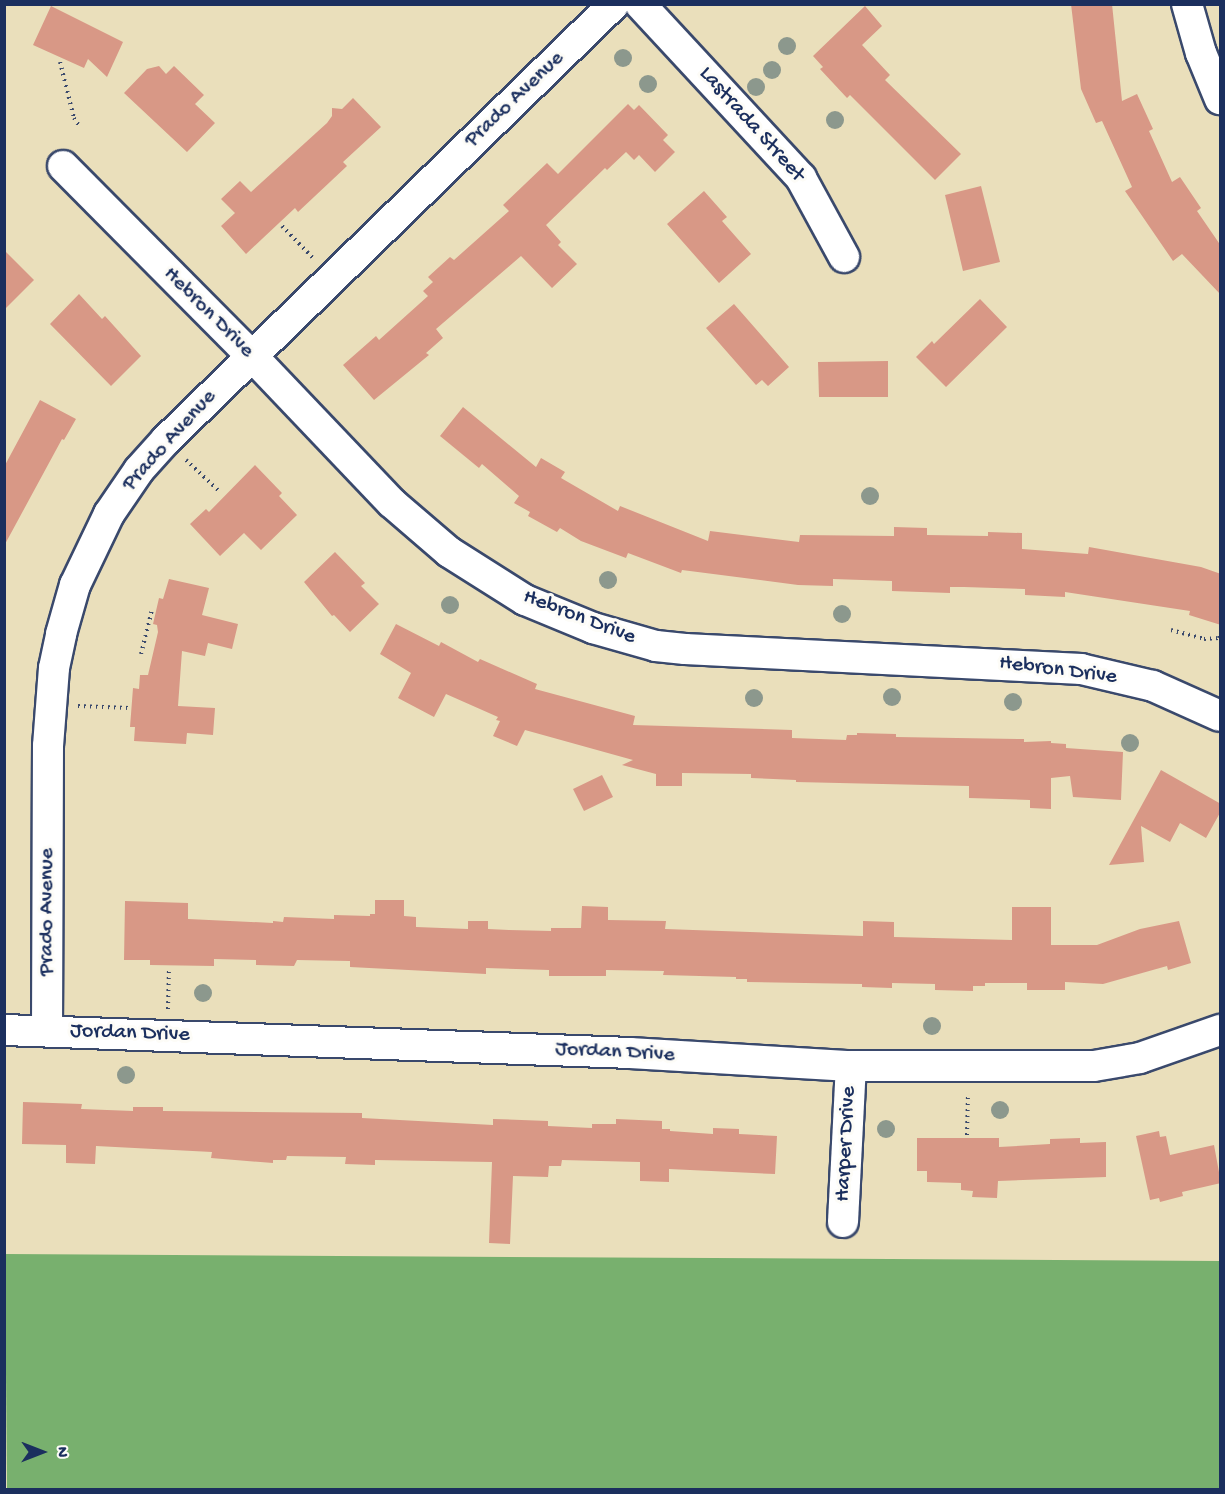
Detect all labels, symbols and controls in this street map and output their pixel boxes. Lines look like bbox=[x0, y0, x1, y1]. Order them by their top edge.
street label: Prado Avenue bbox=[460, 46, 570, 154]
street label: Lastrada Street bbox=[692, 62, 810, 188]
street label: Hebron Drive bbox=[157, 262, 259, 364]
street label: Prado Avenue bbox=[117, 385, 223, 497]
street label: Hebron Drive bbox=[519, 584, 639, 652]
street label: Hebron Drive bbox=[998, 651, 1118, 691]
street label: Prado Avenue bbox=[35, 848, 61, 976]
street label: Jordan Drive bbox=[70, 1019, 190, 1049]
street label: Jordan Drive bbox=[555, 1037, 675, 1069]
street label: Harper Drive bbox=[831, 1086, 863, 1202]
north arrow bbox=[12, 1422, 72, 1482]
text: N bbox=[51, 1447, 70, 1457]

